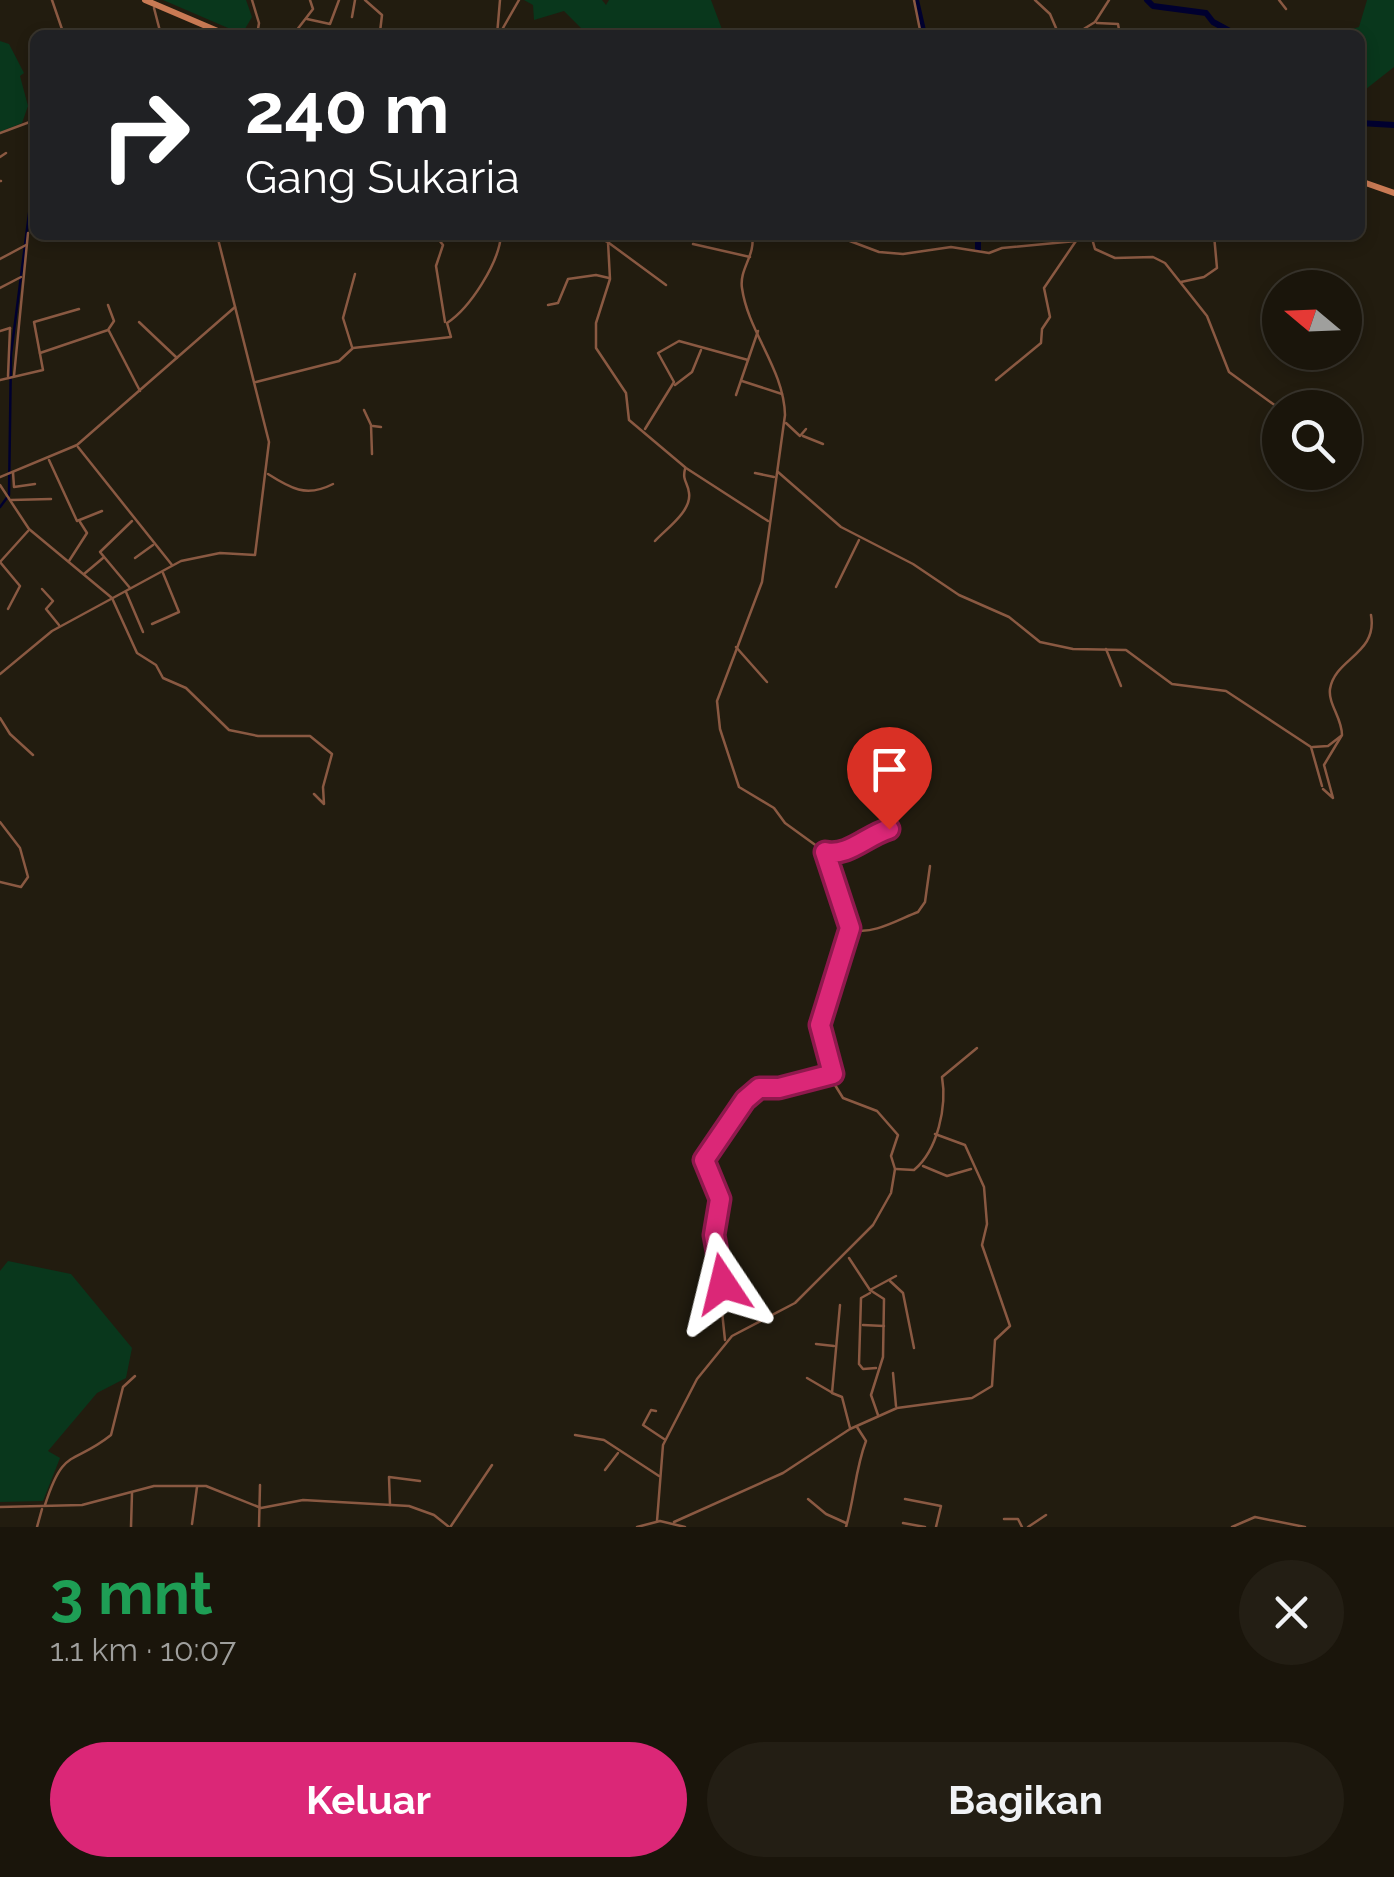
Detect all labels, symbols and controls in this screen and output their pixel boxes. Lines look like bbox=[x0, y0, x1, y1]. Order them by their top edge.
text: 240 m bbox=[245, 67, 449, 149]
icon: right bbox=[80, 70, 210, 200]
text: Gang Sukaria bbox=[245, 151, 520, 204]
north arrow bbox=[1262, 270, 1362, 370]
map controls bbox=[1262, 270, 1362, 490]
button: search bbox=[1262, 390, 1362, 490]
pin bbox=[847, 727, 932, 830]
icon: arrive bbox=[862, 742, 917, 797]
position arrow bbox=[671, 1232, 775, 1336]
text: 3 mnt bbox=[50, 1558, 213, 1628]
button: close bbox=[1239, 1560, 1344, 1665]
text: 1.1 km · 10:07 bbox=[50, 1631, 236, 1668]
button: Keluar bbox=[50, 1742, 687, 1857]
button: Bagikan bbox=[707, 1742, 1344, 1857]

